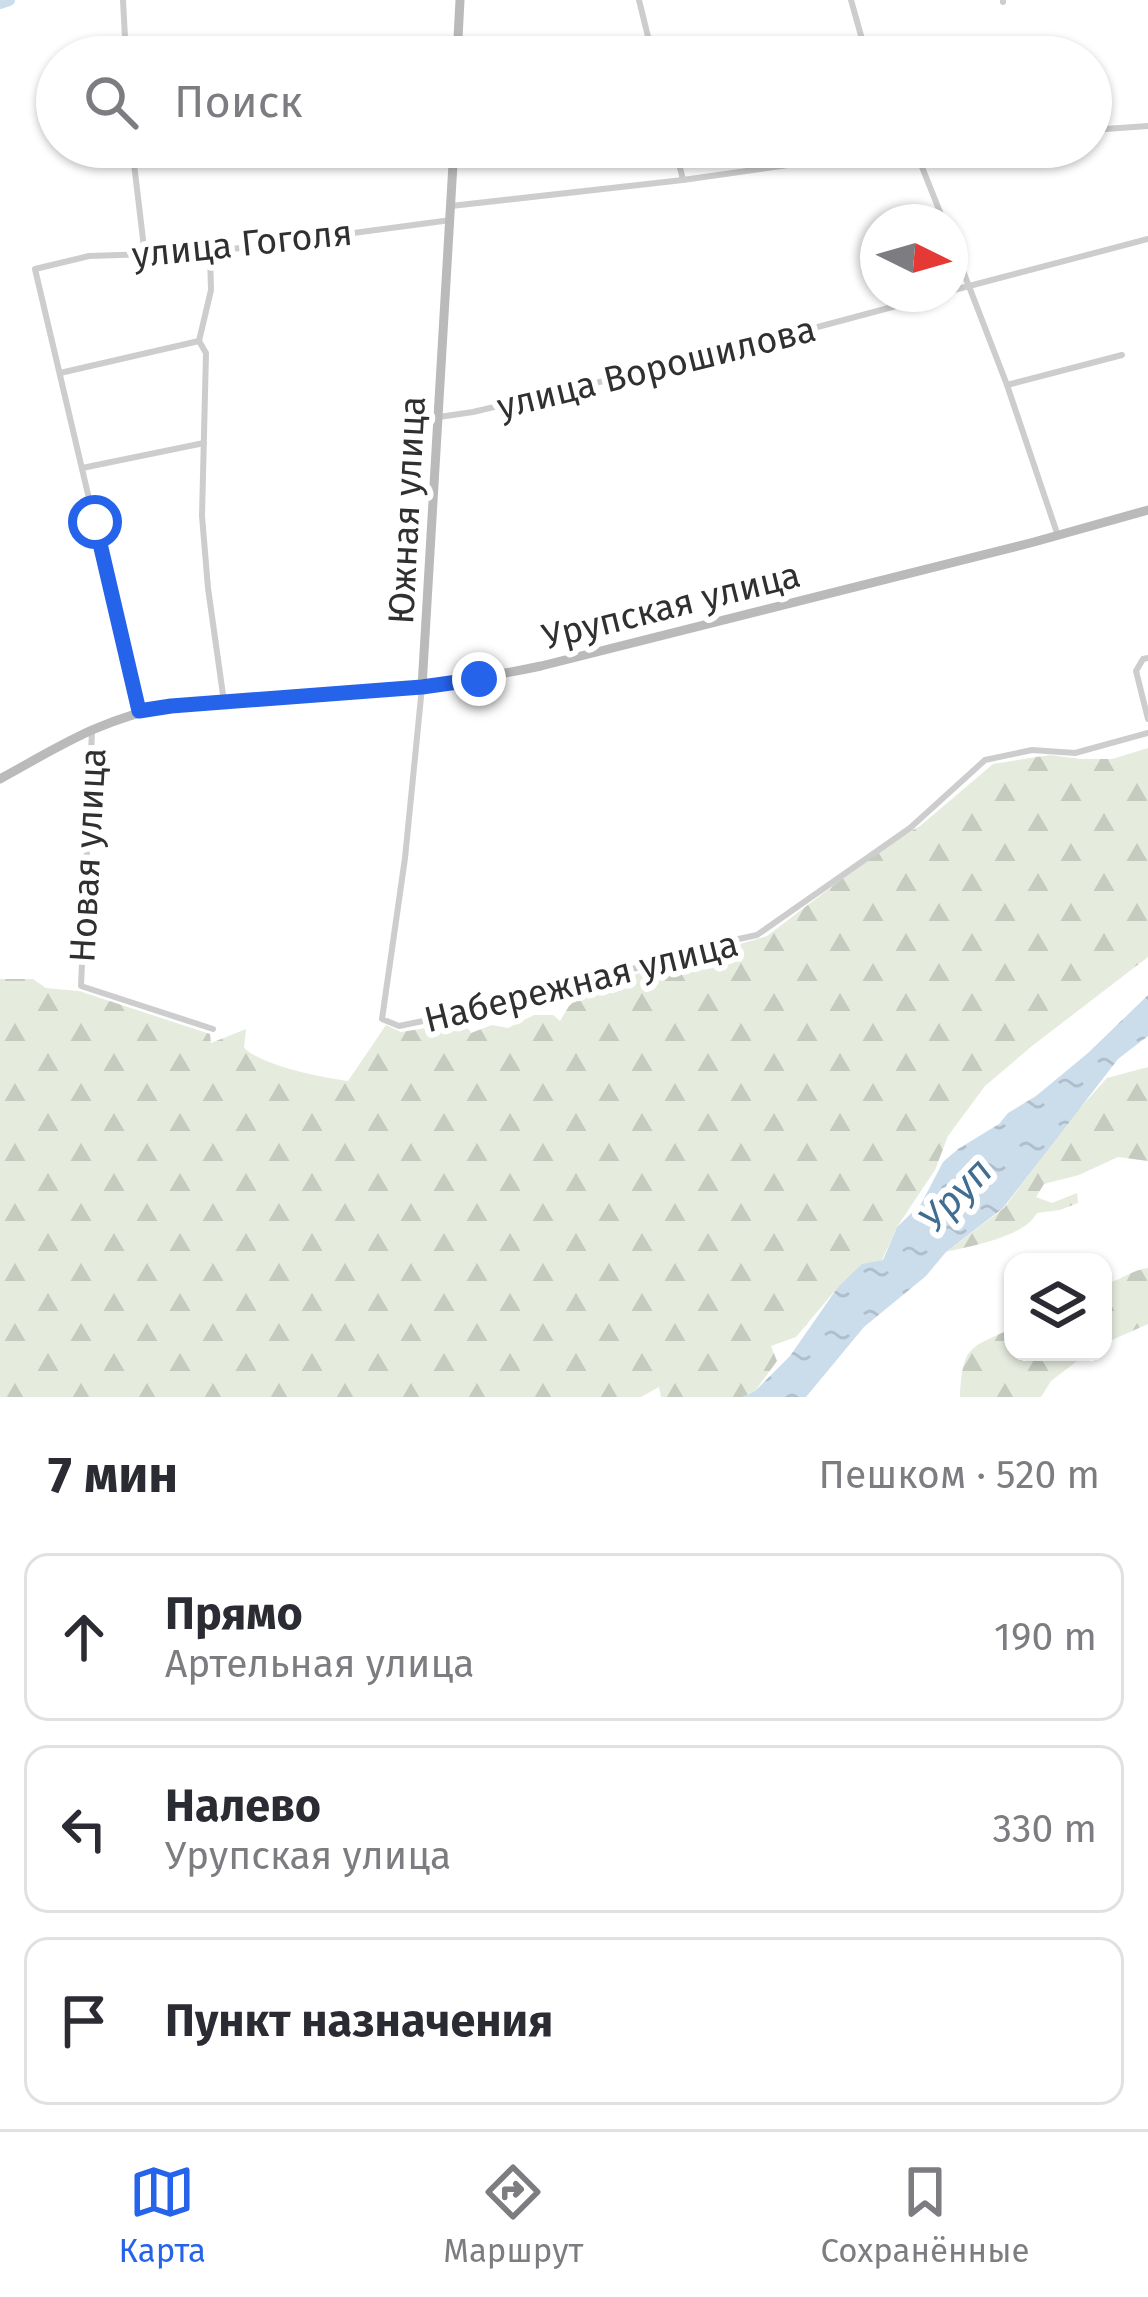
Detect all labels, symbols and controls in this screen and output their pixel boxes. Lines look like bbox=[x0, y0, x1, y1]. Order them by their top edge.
search box bbox=[36, 36, 1112, 168]
icon: search bbox=[78, 69, 144, 135]
text: Поиск bbox=[174, 75, 303, 129]
north arrow bbox=[860, 204, 968, 312]
street label: улица Гоголя bbox=[130, 211, 354, 277]
street label: улица Ворошилова bbox=[492, 307, 820, 429]
street label: Южная улица bbox=[379, 395, 435, 625]
route start bbox=[68, 495, 122, 549]
street label: Урупская улица bbox=[538, 553, 805, 659]
route end bbox=[452, 652, 506, 706]
street label: Новая улица bbox=[60, 747, 116, 963]
street label: Набережная улица bbox=[420, 922, 743, 1042]
water label: Уруп bbox=[910, 1148, 1002, 1241]
map controls bbox=[1004, 1253, 1112, 1361]
button: layers bbox=[1004, 1253, 1112, 1361]
text: 7 мин bbox=[48, 1444, 178, 1506]
text: Пешком · 520 m bbox=[819, 1452, 1100, 1498]
text: Прямо bbox=[165, 1587, 303, 1641]
icon: ahead bbox=[51, 1604, 117, 1670]
text: 190 m bbox=[994, 1614, 1097, 1660]
text: Артельная улица bbox=[165, 1641, 474, 1687]
text: Налево bbox=[165, 1779, 321, 1833]
icon: left bbox=[51, 1796, 117, 1862]
text: 330 m bbox=[993, 1806, 1097, 1852]
text: Урупская улица bbox=[165, 1833, 451, 1879]
icon: arrive bbox=[51, 1988, 117, 2054]
text: Пункт назначения bbox=[165, 1994, 553, 2048]
tab: Карта bbox=[119, 2159, 206, 2271]
tab: Маршрут bbox=[443, 2159, 583, 2271]
tab: Сохранённые bbox=[820, 2159, 1029, 2271]

